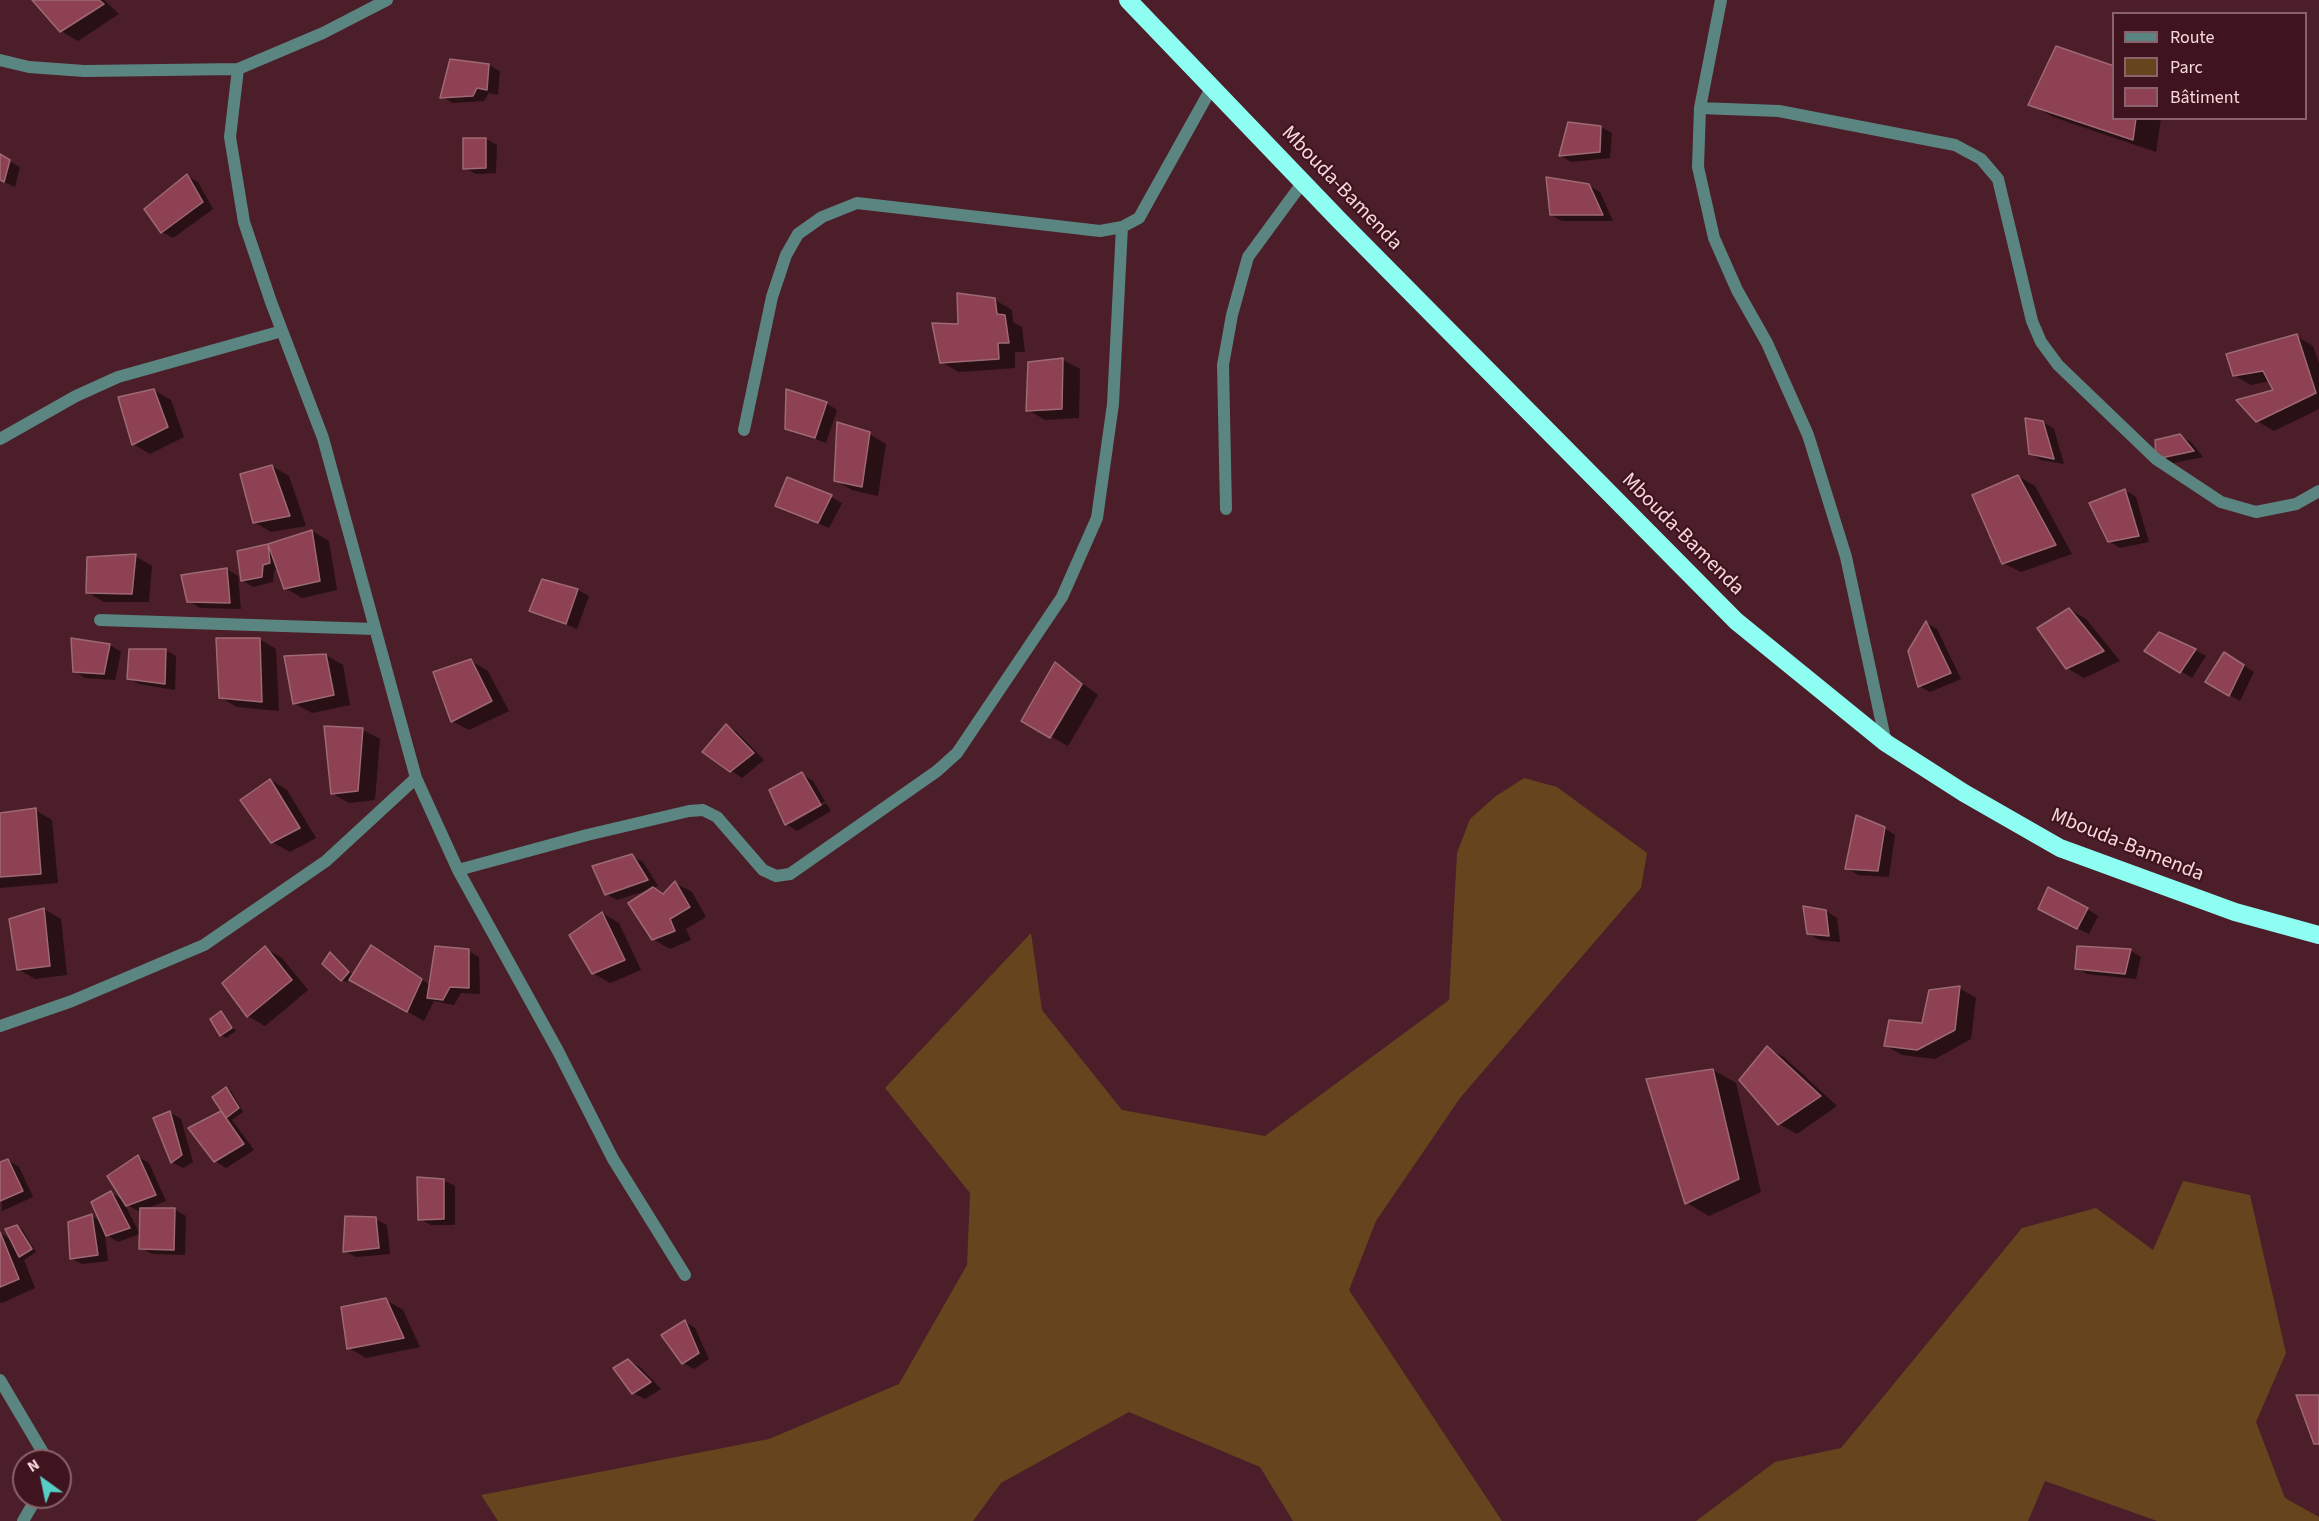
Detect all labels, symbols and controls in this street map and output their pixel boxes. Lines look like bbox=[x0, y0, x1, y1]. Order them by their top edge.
legend bbox=[2112, 12, 2307, 120]
text: Route bbox=[2170, 25, 2214, 50]
text: Parc bbox=[2170, 55, 2203, 80]
text: Bâtiment bbox=[2170, 85, 2240, 110]
street label: Mbouda-Bamenda bbox=[1275, 122, 1407, 256]
street label: Mbouda-Bamenda bbox=[1615, 468, 1749, 602]
street label: Mbouda-Bamenda bbox=[2047, 804, 2207, 888]
north arrow bbox=[12, 1449, 72, 1509]
text: N bbox=[23, 1453, 44, 1478]

